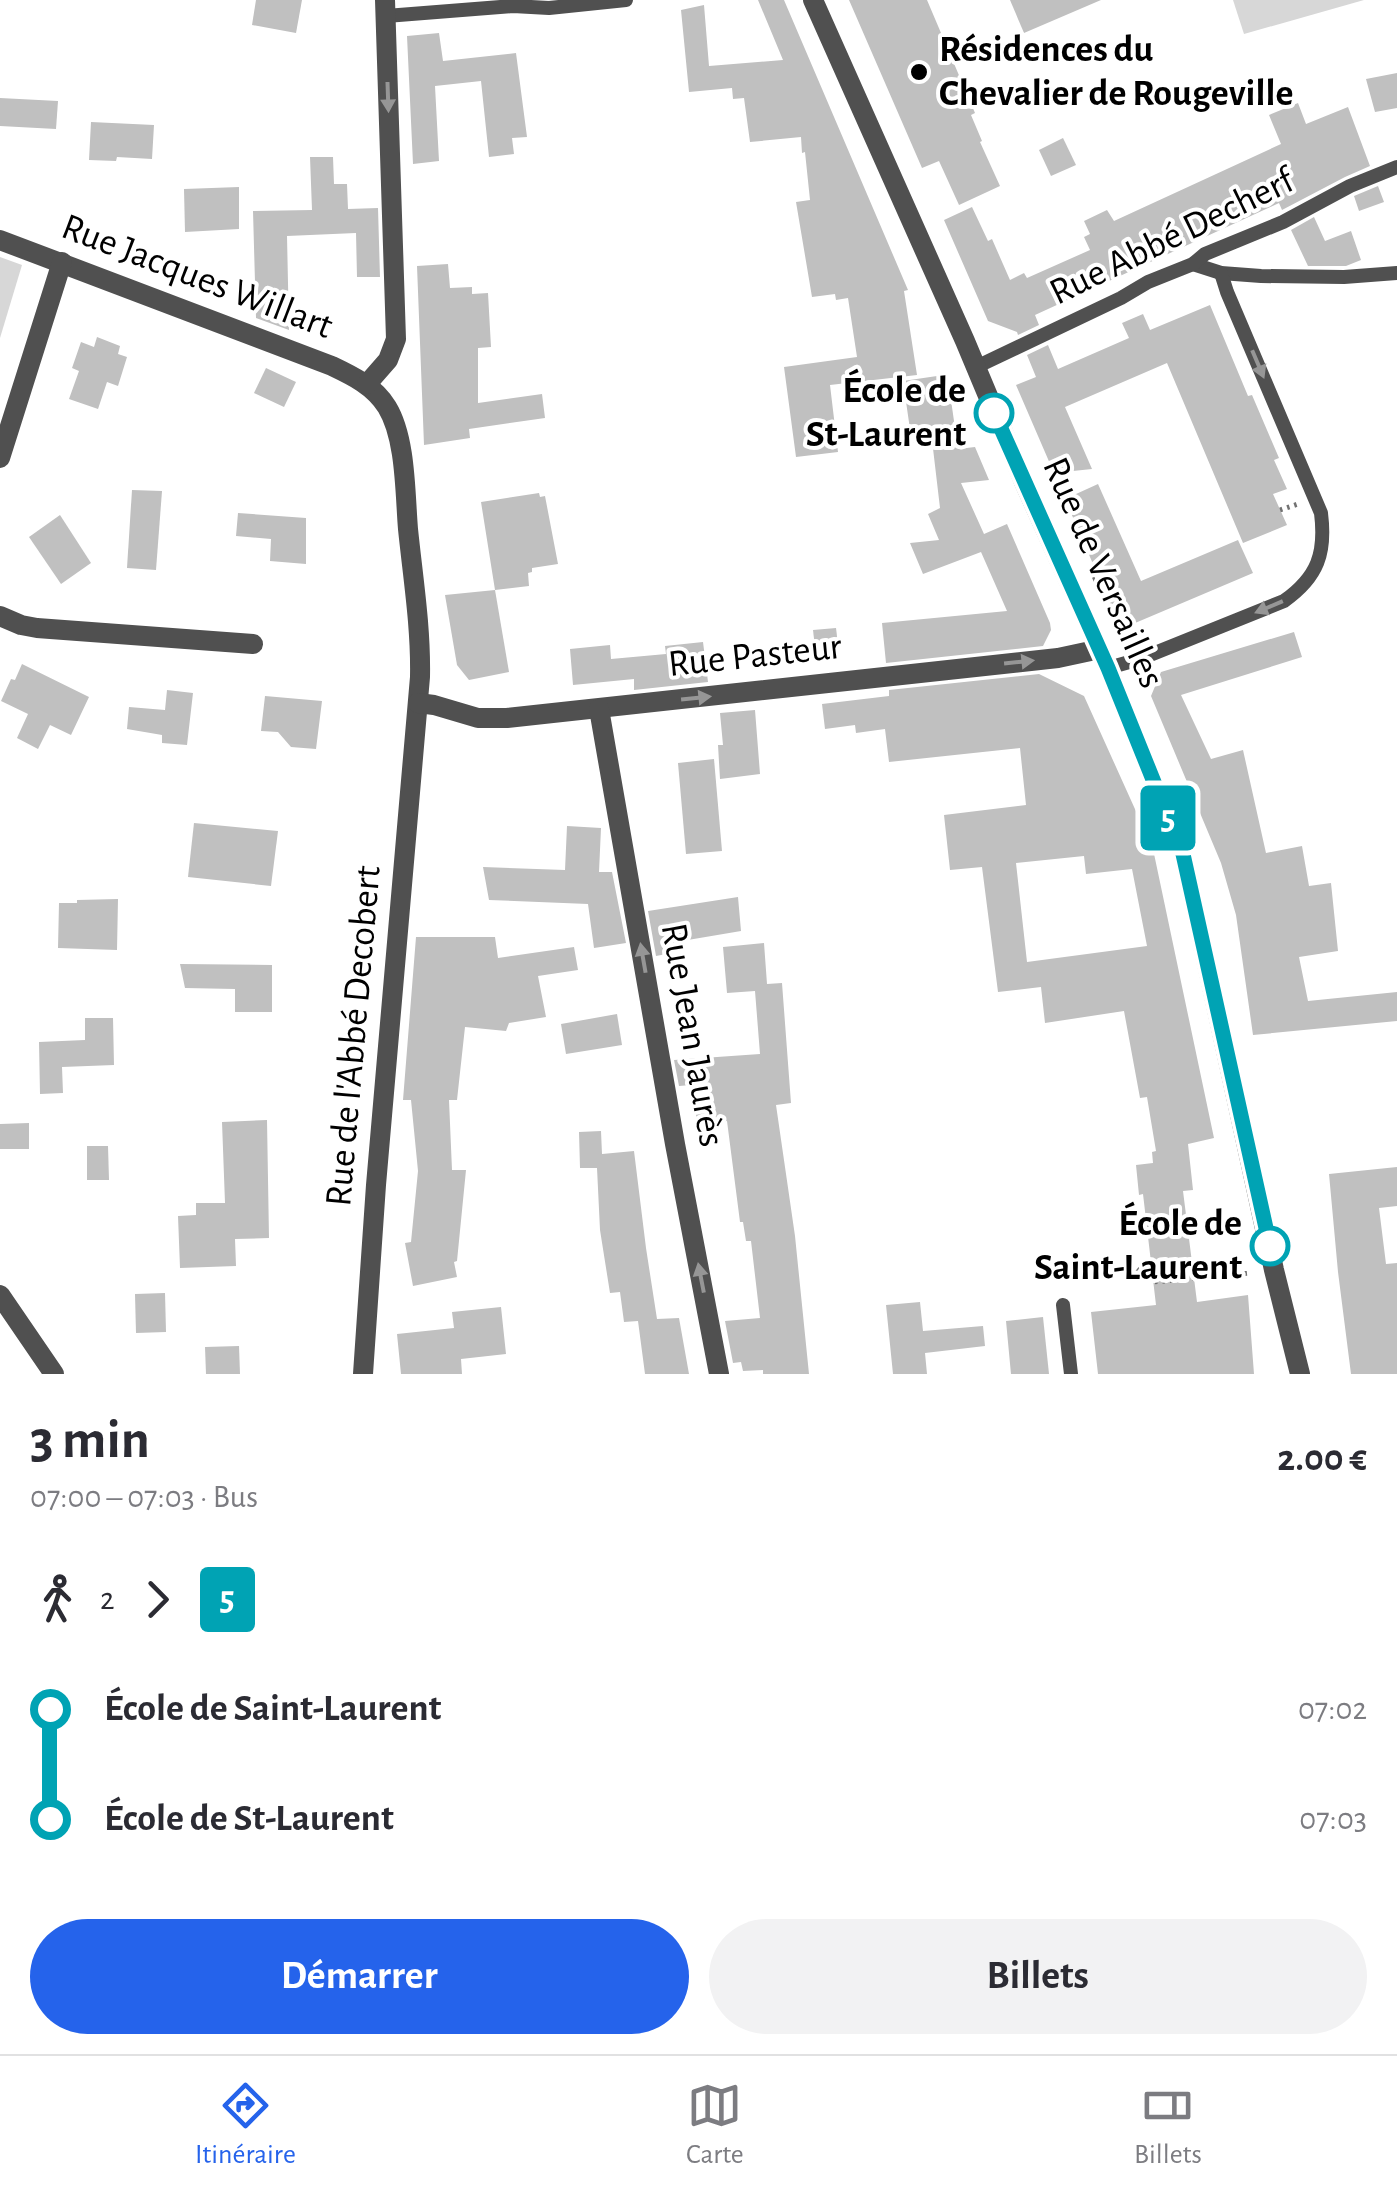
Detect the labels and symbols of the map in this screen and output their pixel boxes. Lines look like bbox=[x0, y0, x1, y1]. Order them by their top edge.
place label: Résidences du Chevalier de Rougeville bbox=[939, 31, 1293, 113]
marker: Résidences du Chevalier de Rougeville bbox=[908, 61, 930, 83]
one-way arrow bbox=[381, 82, 397, 114]
street label: Rue Abbé Decherf bbox=[1044, 161, 1302, 312]
street label: Rue Jacques Willart bbox=[56, 208, 338, 346]
one-way arrow bbox=[1250, 349, 1266, 379]
place label: École de St-Laurent bbox=[806, 368, 966, 454]
marker: École de St-Laurent bbox=[975, 394, 1013, 432]
street label: Rue de Versailles bbox=[1035, 452, 1171, 694]
one-way arrow bbox=[1254, 599, 1284, 615]
street label: Rue Pasteur bbox=[666, 628, 844, 684]
one-way arrow bbox=[1003, 654, 1035, 670]
one-way arrow bbox=[680, 690, 712, 706]
line badge: 5 bbox=[1136, 786, 1200, 850]
street label: Rue de l'Abbé Decobert bbox=[320, 864, 388, 1208]
street label: Rue Jean Jaurès bbox=[654, 920, 730, 1150]
one-way arrow bbox=[635, 942, 650, 974]
place label: École de Saint-Laurent bbox=[1034, 1201, 1242, 1287]
marker: École de Saint-Laurent bbox=[1251, 1227, 1289, 1265]
one-way arrow bbox=[692, 1262, 708, 1293]

